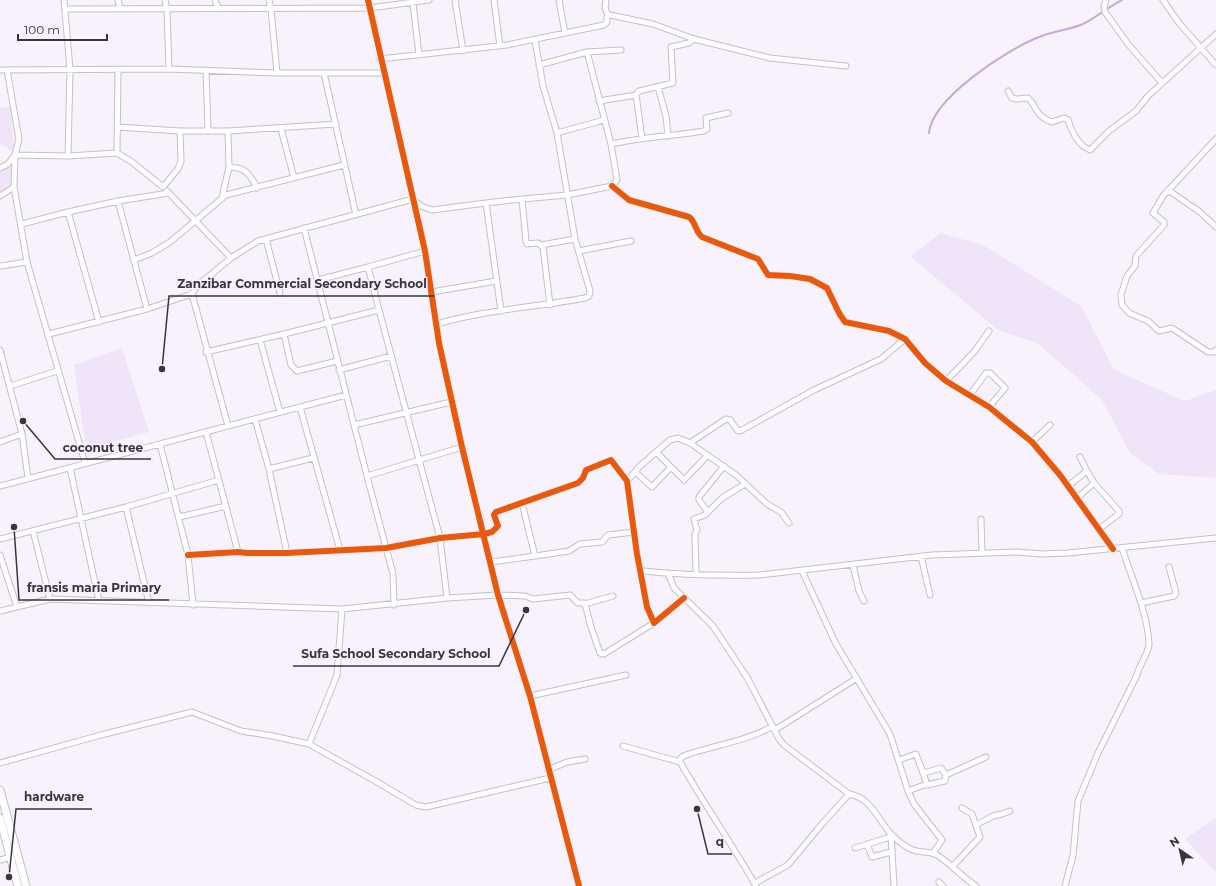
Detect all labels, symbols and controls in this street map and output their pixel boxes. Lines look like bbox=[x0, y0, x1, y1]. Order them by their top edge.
scale bar bbox=[18, 16, 107, 42]
text: 100 m bbox=[24, 22, 60, 37]
callout: Zanzibar Commercial Secondary School bbox=[169, 272, 434, 296]
text: Zanzibar Commercial Secondary School bbox=[177, 276, 427, 291]
callout: coconut tree bbox=[55, 435, 151, 459]
text: coconut tree bbox=[63, 440, 144, 455]
callout: fransis maria Primary bbox=[19, 576, 169, 600]
text: fransis maria Primary bbox=[27, 580, 162, 595]
callout: Sufa School Secondary School bbox=[293, 642, 499, 666]
text: Sufa School Secondary School bbox=[301, 646, 491, 661]
callout: hardware bbox=[16, 785, 92, 809]
text: hardware bbox=[24, 789, 84, 804]
callout: q bbox=[708, 830, 732, 854]
north arrow bbox=[1160, 830, 1200, 870]
text: N bbox=[1167, 833, 1182, 850]
text: q bbox=[716, 834, 724, 849]

